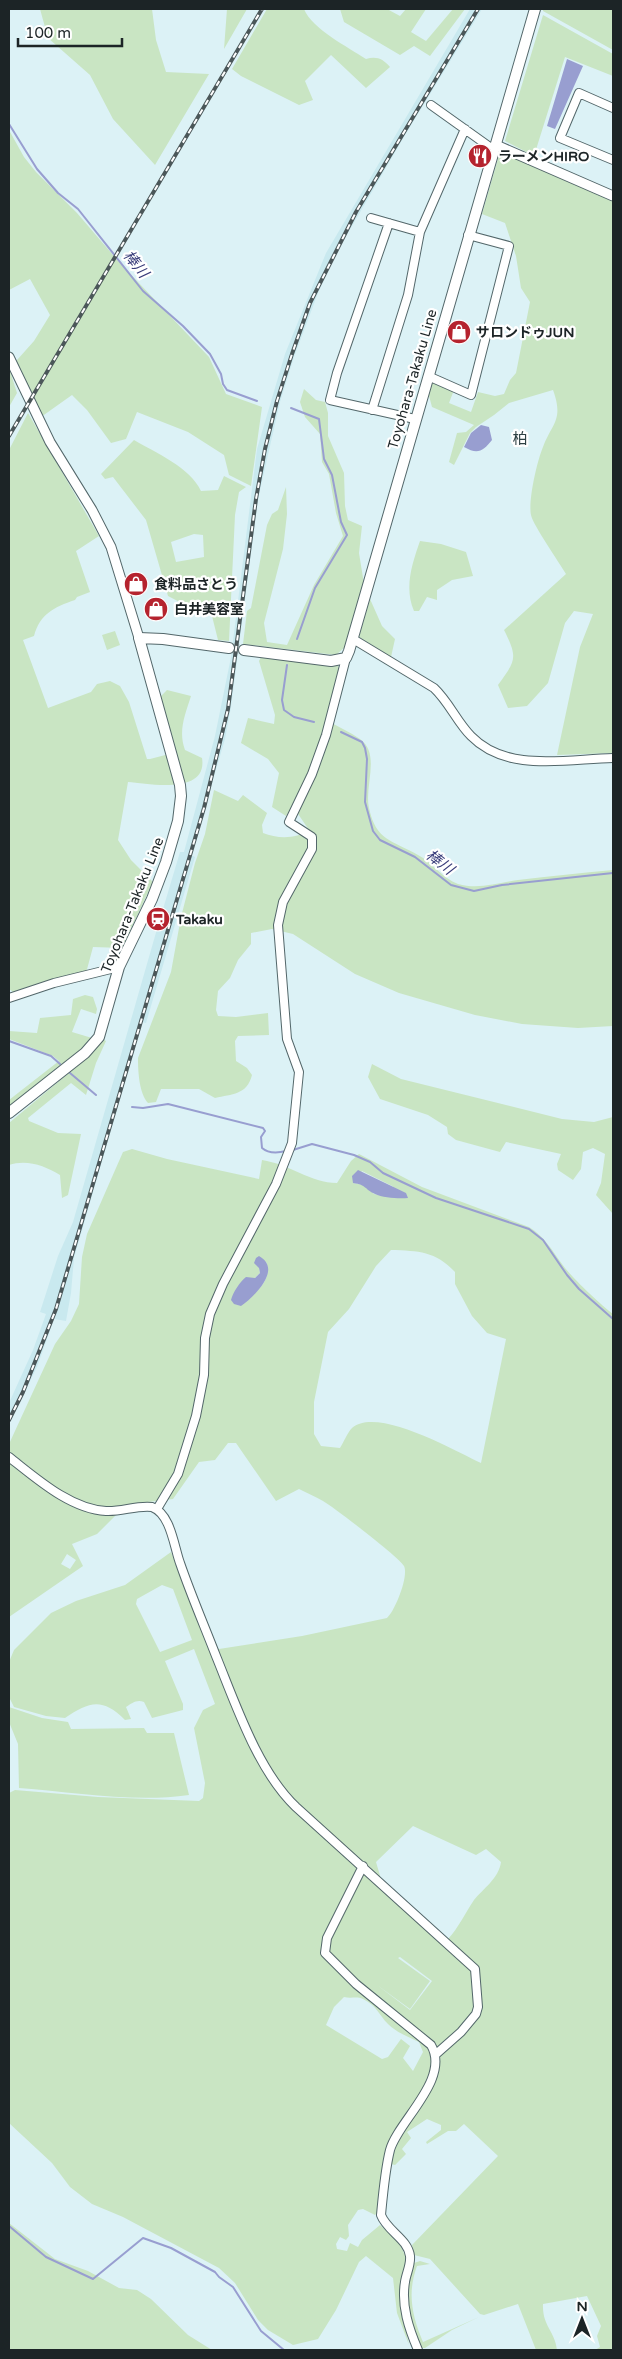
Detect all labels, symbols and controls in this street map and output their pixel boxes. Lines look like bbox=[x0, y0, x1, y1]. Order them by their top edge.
scale bar bbox=[18, 15, 121, 47]
text: 100 m bbox=[25, 24, 71, 42]
restaurant icon: ラーメンHIRO bbox=[467, 143, 493, 169]
place label: ラーメンHIRO bbox=[498, 148, 589, 165]
water label: 棒川 bbox=[120, 247, 154, 283]
street label: Toyohara-Takaku Line bbox=[384, 307, 441, 451]
shop icon: サロンドゥJUN bbox=[446, 319, 472, 345]
place label: サロンドゥJUN bbox=[476, 324, 574, 341]
district label: 柏 bbox=[512, 430, 528, 448]
shop icon: 食料品さとう bbox=[123, 571, 149, 597]
place label: 食料品さとう bbox=[154, 576, 238, 593]
shop icon: 白井美容室 bbox=[143, 596, 169, 622]
place label: 白井美容室 bbox=[174, 601, 244, 618]
street label: Toyohara-Takaku Line bbox=[97, 835, 168, 976]
water label: 棒川 bbox=[423, 846, 459, 880]
station icon: Takaku bbox=[145, 906, 171, 932]
place label: Takaku bbox=[175, 911, 223, 928]
north arrow bbox=[557, 2294, 607, 2344]
text: N bbox=[576, 2298, 588, 2315]

